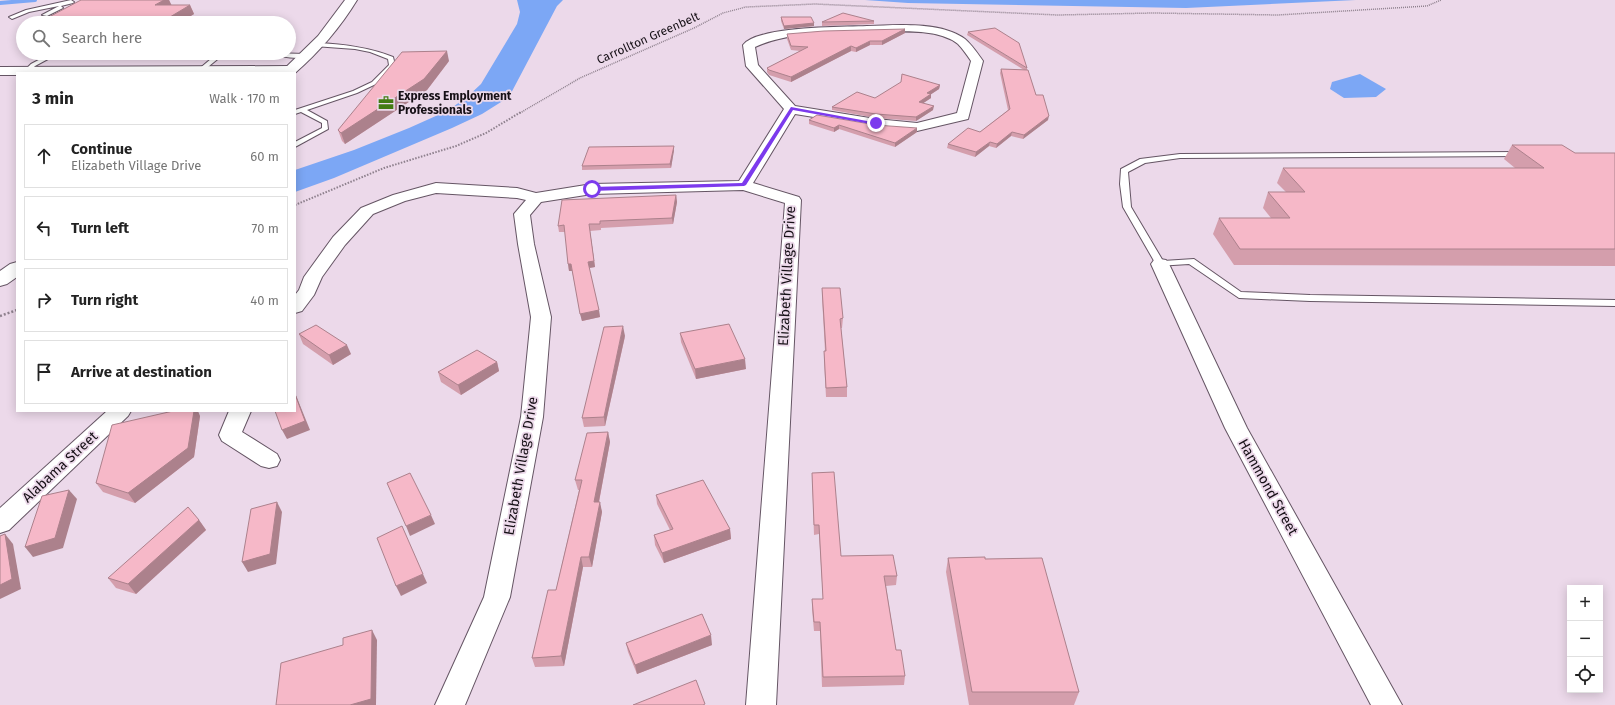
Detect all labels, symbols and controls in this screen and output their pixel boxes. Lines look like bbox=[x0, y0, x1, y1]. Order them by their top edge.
street label: Carrollton Greenbelt bbox=[594, 9, 702, 67]
search box bbox=[16, 16, 296, 60]
icon: search bbox=[30, 27, 52, 49]
text: Search here bbox=[62, 29, 142, 47]
text: 3 min bbox=[32, 88, 74, 109]
place label: Express Employment Professionals bbox=[398, 89, 512, 117]
text: Walk · 170 m bbox=[209, 91, 280, 106]
office icon: Express Employment Professionals bbox=[377, 94, 395, 112]
route end bbox=[867, 114, 885, 132]
text: Continue bbox=[71, 140, 132, 158]
icon: ahead bbox=[33, 145, 55, 167]
text: 60 m bbox=[250, 149, 279, 164]
text: Elizabeth Village Drive bbox=[71, 158, 201, 173]
route start bbox=[583, 180, 601, 198]
street label: Elizabeth Village Drive bbox=[775, 205, 799, 347]
icon: left bbox=[33, 217, 55, 239]
text: Turn left bbox=[71, 219, 129, 237]
text: 70 m bbox=[252, 221, 279, 236]
icon: right bbox=[33, 289, 55, 311]
text: Turn right bbox=[71, 291, 138, 309]
text: 40 m bbox=[250, 293, 279, 308]
icon: arrive bbox=[33, 361, 55, 383]
text: Arrive at destination bbox=[71, 363, 212, 381]
street label: Elizabeth Village Drive bbox=[500, 395, 542, 537]
street label: Alabama Street bbox=[19, 427, 102, 506]
street label: Hammond Street bbox=[1234, 436, 1302, 539]
map controls bbox=[1567, 585, 1603, 693]
button: + bbox=[1567, 585, 1603, 621]
button: − bbox=[1567, 621, 1603, 657]
button: locate bbox=[1567, 657, 1603, 693]

